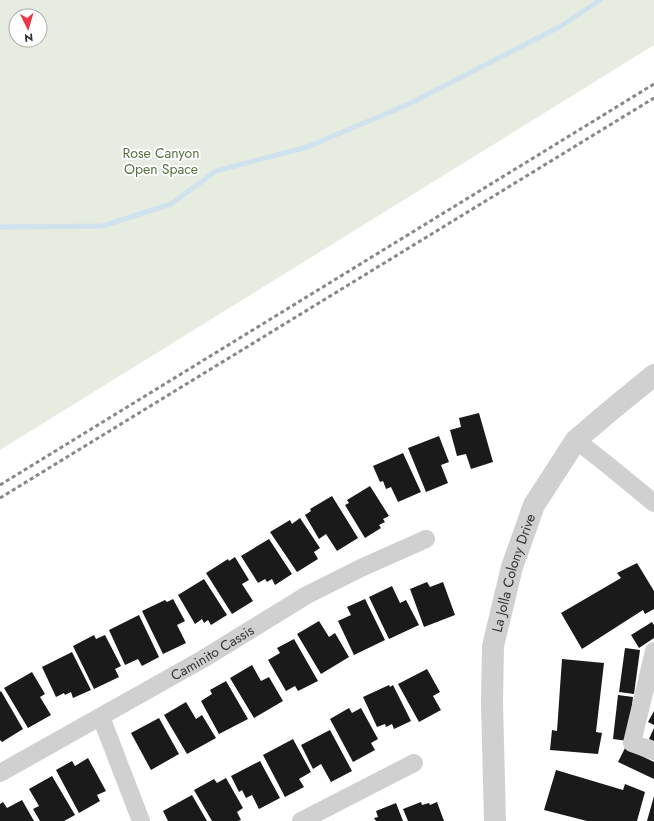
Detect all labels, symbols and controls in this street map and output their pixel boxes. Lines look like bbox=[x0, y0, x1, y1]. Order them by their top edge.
north arrow bbox=[8, 8, 48, 48]
text: N bbox=[24, 30, 34, 46]
park label: Rose Canyon Open Space bbox=[122, 143, 200, 179]
street label: La Jolla Colony Drive bbox=[487, 511, 540, 634]
street label: Caminito Cassis bbox=[167, 620, 258, 685]

